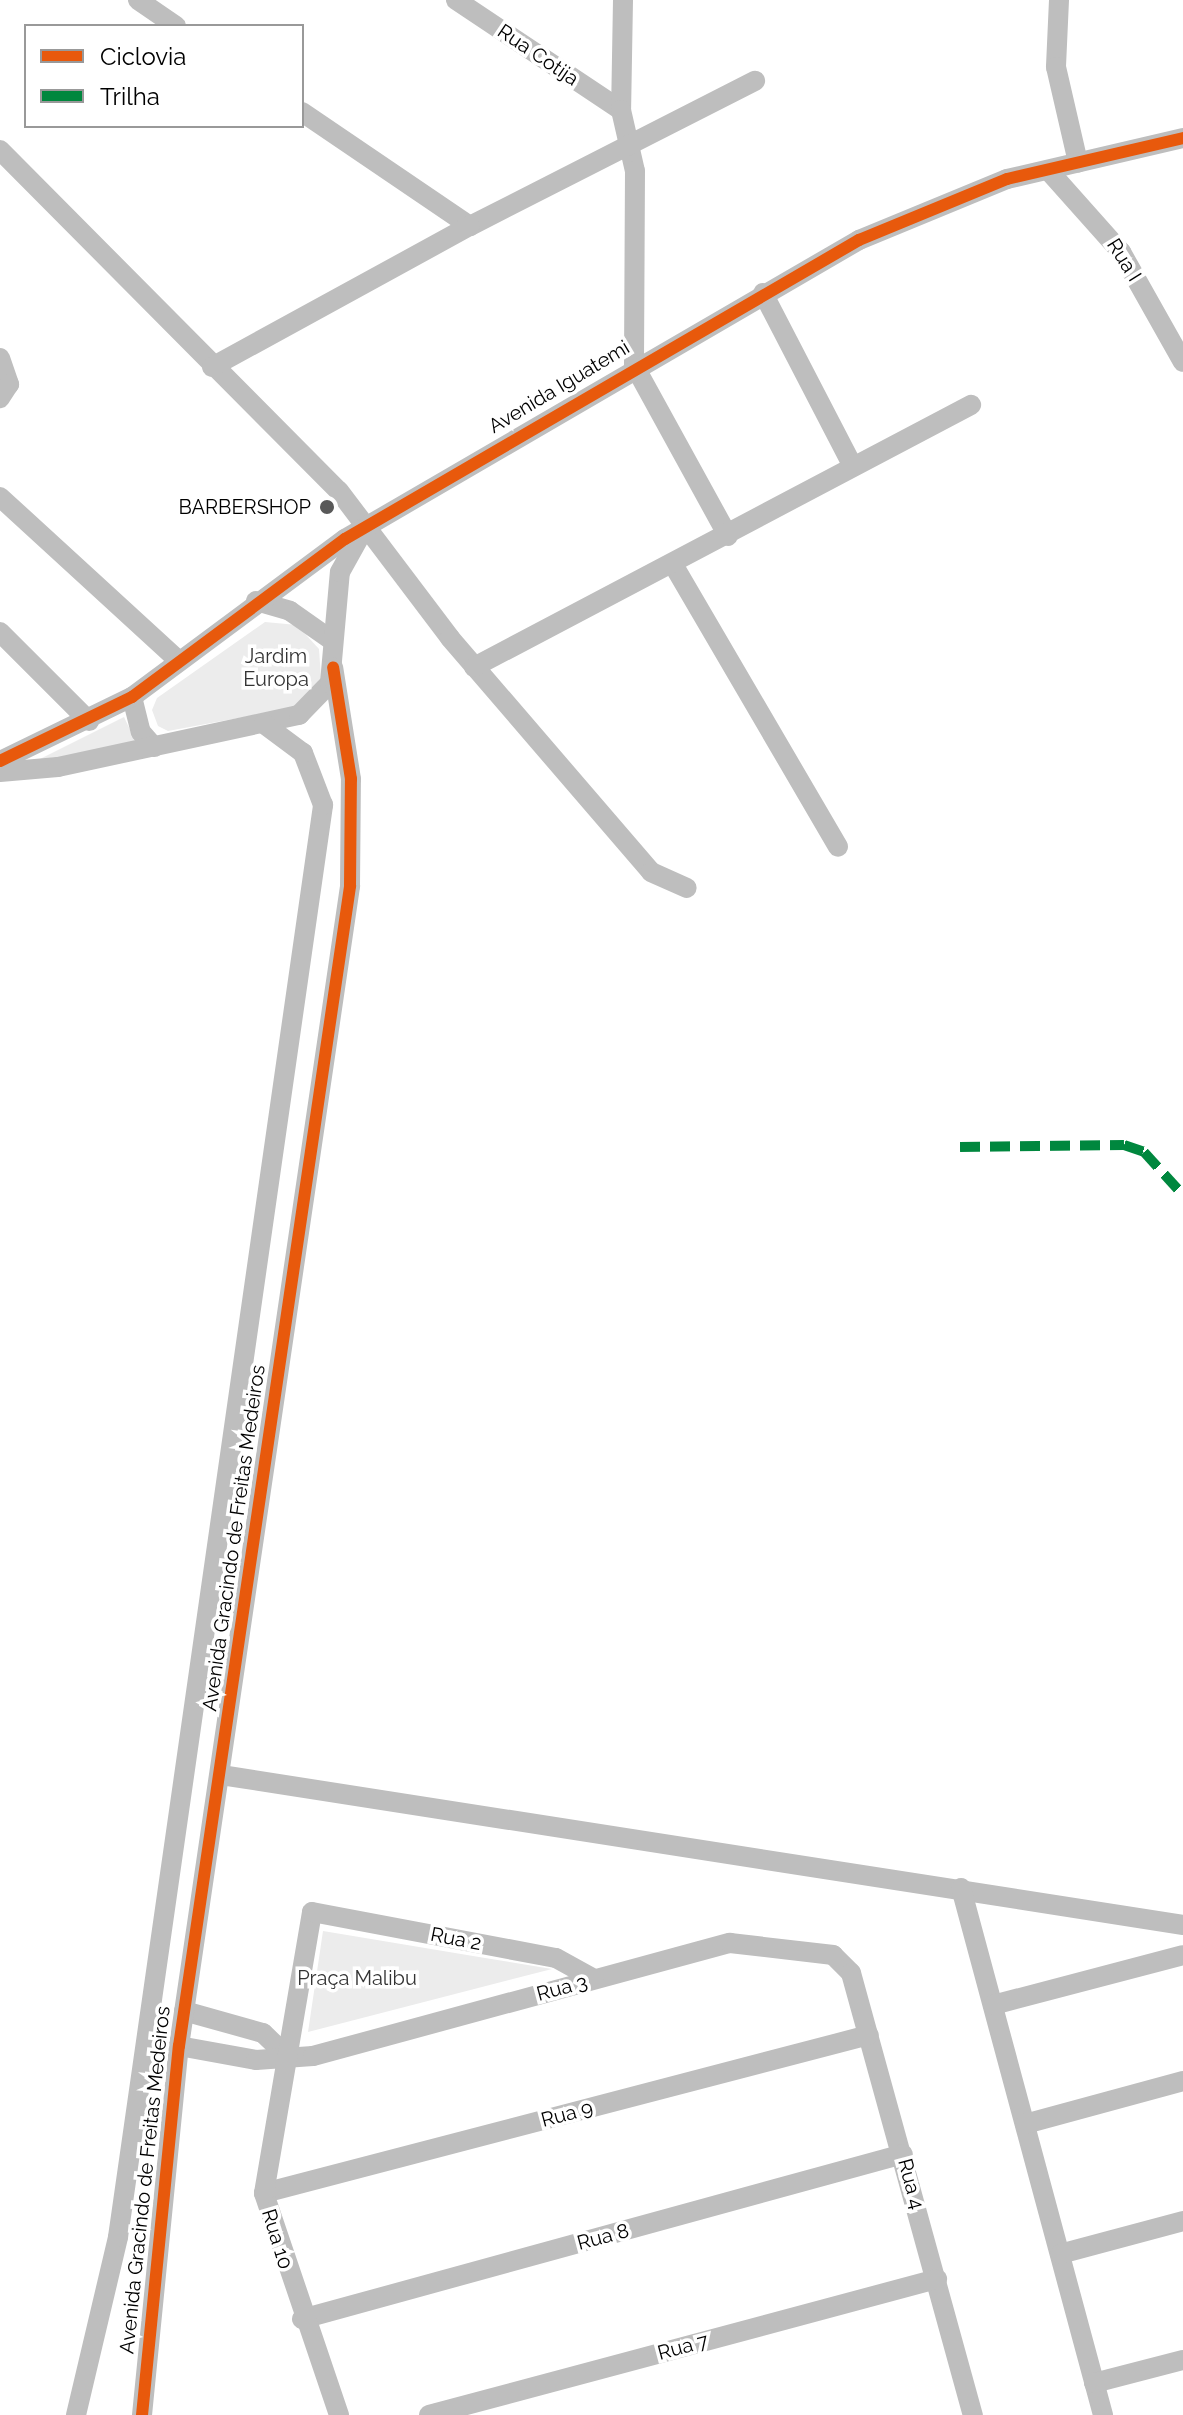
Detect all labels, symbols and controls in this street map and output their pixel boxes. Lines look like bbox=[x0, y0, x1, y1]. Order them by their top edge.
street label: Rua Cotija bbox=[493, 19, 583, 91]
legend bbox=[24, 24, 304, 128]
text: Ciclovia bbox=[100, 42, 186, 71]
text: Trilha bbox=[100, 82, 160, 111]
street label: Rua I bbox=[1102, 234, 1146, 286]
street label: Avenida Iguatemi bbox=[484, 335, 634, 439]
place label: BARBERSHOP bbox=[178, 495, 311, 519]
marker: BARBERSHOP bbox=[318, 498, 336, 516]
park label: Jardim Europa bbox=[243, 644, 309, 691]
street label: Avenida Gracindo de Freitas Medeiros bbox=[198, 1363, 270, 1713]
street label: Rua 2 bbox=[429, 1922, 483, 1956]
park label: Praça Malibu bbox=[297, 1966, 417, 1990]
street label: Rua 3 bbox=[534, 1970, 590, 2006]
street label: Avenida Gracindo de Freitas Medeiros bbox=[115, 2005, 175, 2355]
street label: Rua 9 bbox=[539, 2096, 595, 2132]
street label: Rua 4 bbox=[893, 2156, 929, 2212]
street label: Rua 10 bbox=[257, 2206, 297, 2272]
street label: Rua 8 bbox=[574, 2219, 632, 2255]
street label: Rua 7 bbox=[655, 2329, 711, 2365]

